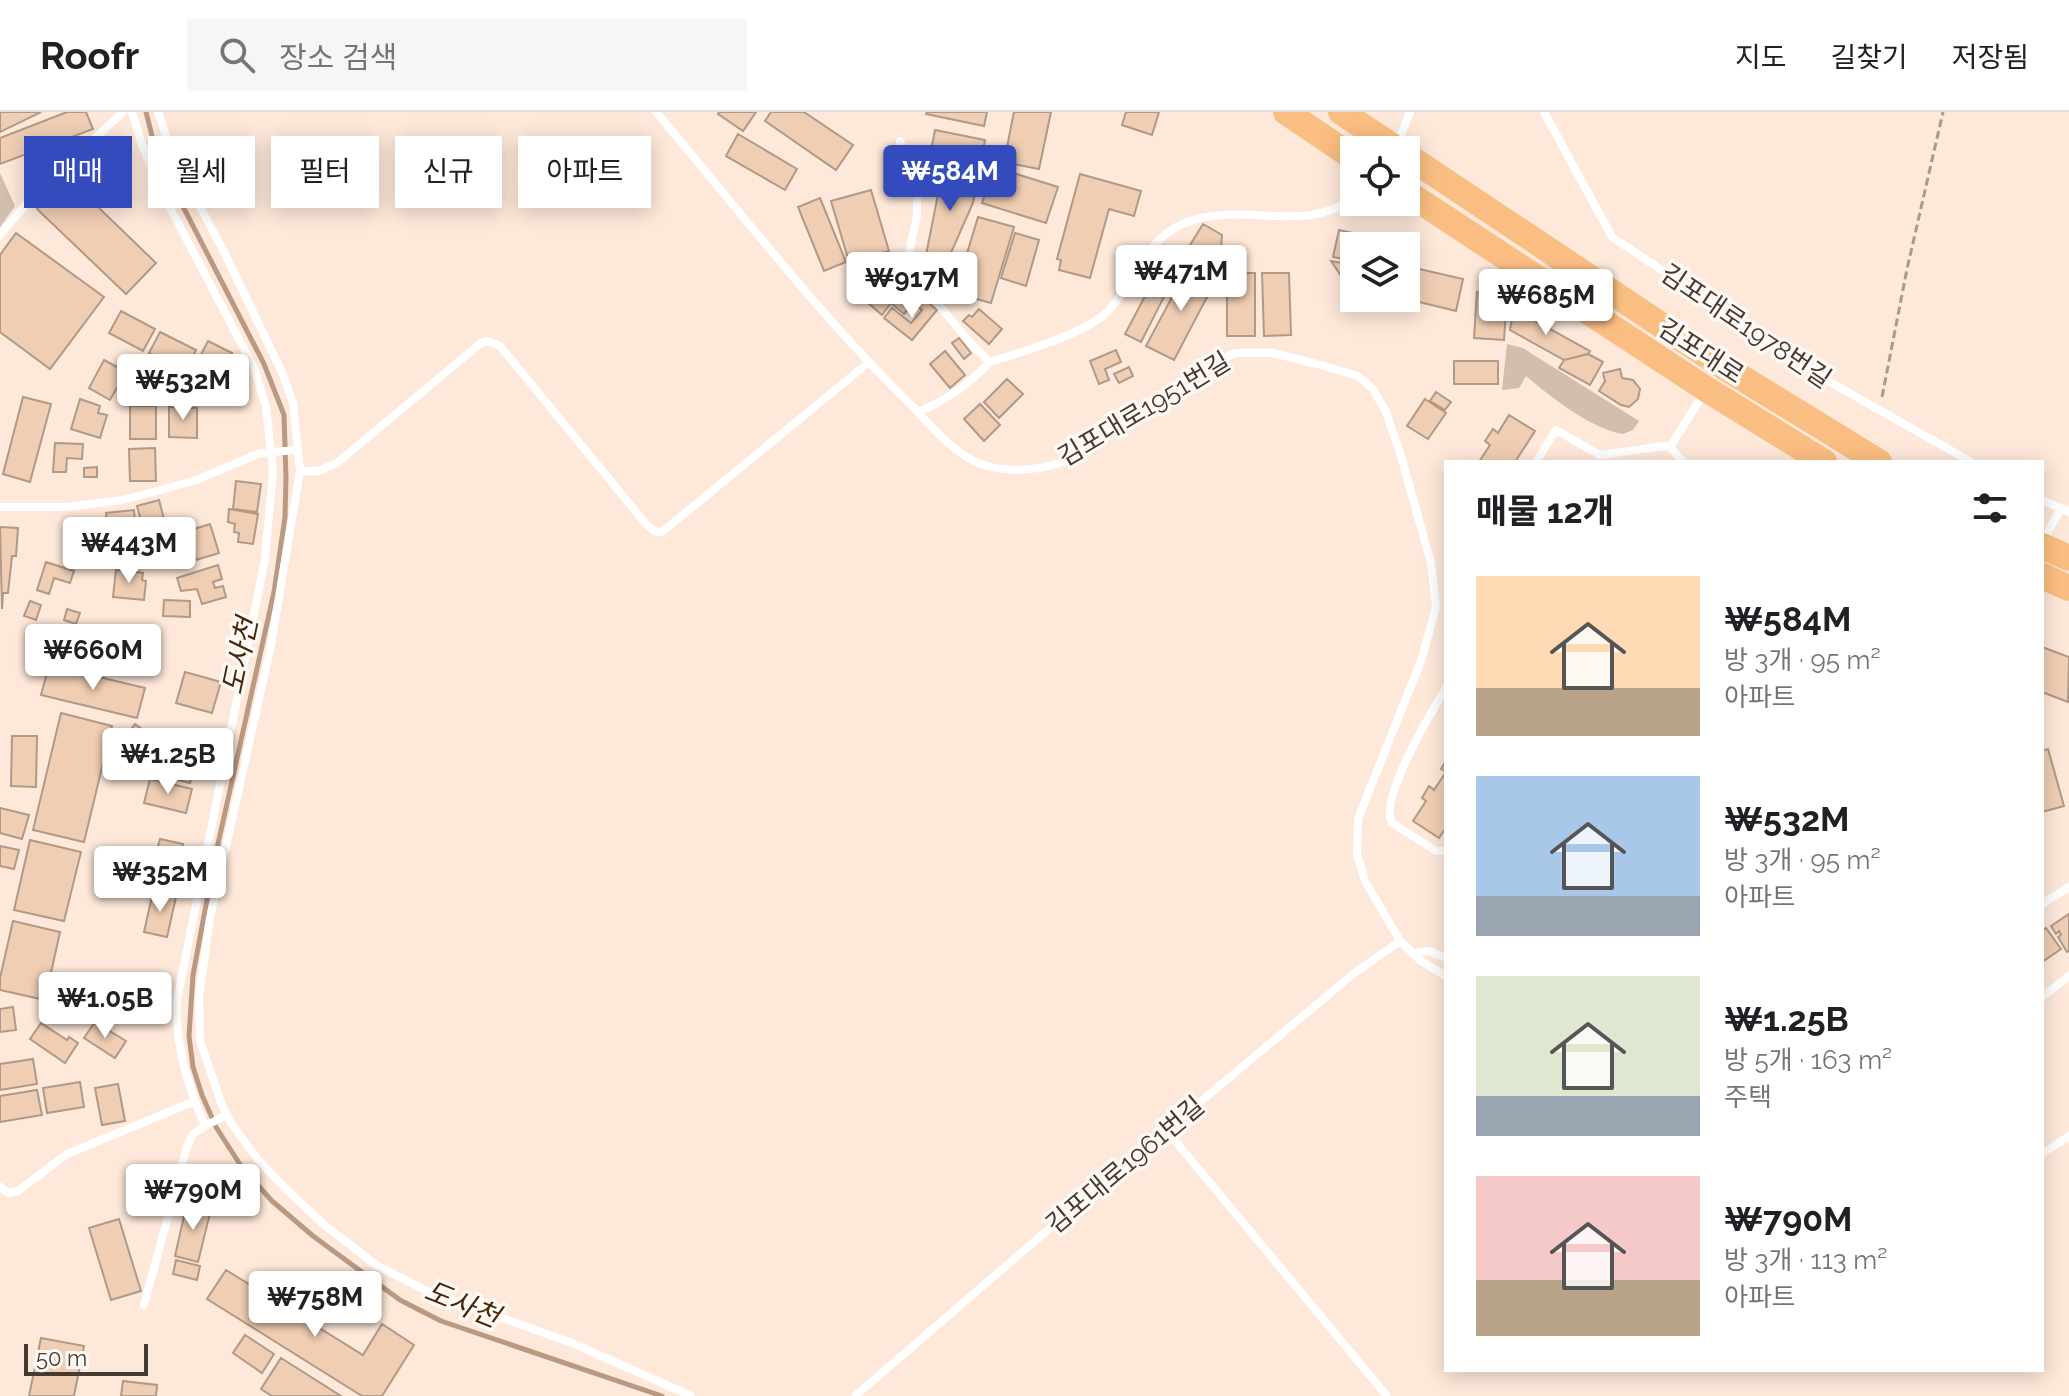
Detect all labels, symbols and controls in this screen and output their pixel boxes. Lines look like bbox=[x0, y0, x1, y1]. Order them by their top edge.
search box bbox=[187, 19, 747, 91]
text: Roofr bbox=[40, 33, 139, 78]
icon: search bbox=[215, 33, 259, 77]
text: 장소 검색 bbox=[279, 40, 397, 75]
text: 지도 bbox=[1735, 41, 1786, 74]
text: 길찾기 bbox=[1830, 41, 1908, 74]
text: 저장됨 bbox=[1952, 41, 2029, 74]
chip: 매매 bbox=[24, 136, 132, 208]
chip: 월세 bbox=[148, 136, 255, 208]
chip: 필터 bbox=[271, 136, 379, 208]
chip: 신규 bbox=[395, 136, 502, 208]
chip: 아파트 bbox=[518, 136, 651, 208]
map controls bbox=[1340, 136, 1420, 312]
button: locate bbox=[1340, 136, 1420, 216]
pin: ₩584M bbox=[894, 145, 1006, 213]
text: ₩584M bbox=[901, 156, 999, 186]
button: layers bbox=[1340, 232, 1420, 312]
pin: ₩471M bbox=[1125, 245, 1237, 313]
pin: ₩917M bbox=[856, 252, 968, 320]
text: ₩471M bbox=[1134, 256, 1228, 286]
street label: 김포대로1978번길 bbox=[1655, 257, 1837, 395]
text: ₩917M bbox=[864, 263, 960, 293]
pin: ₩685M bbox=[1490, 269, 1602, 337]
text: ₩685M bbox=[1497, 280, 1595, 310]
street label: 김포대로 bbox=[1652, 312, 1750, 390]
street label: 김포대로1951번길 bbox=[1053, 346, 1235, 472]
pin: ₩532M bbox=[127, 354, 239, 422]
text: ₩532M bbox=[135, 365, 231, 395]
icon: filters bbox=[1968, 486, 2012, 530]
text: 매물 12개 bbox=[1476, 491, 1614, 531]
pin: ₩443M bbox=[73, 517, 185, 585]
text: ₩443M bbox=[81, 528, 177, 558]
text: ₩584M bbox=[1724, 599, 1851, 639]
icon: home bbox=[1540, 608, 1636, 704]
water label: 도사천 bbox=[216, 612, 265, 697]
pin: ₩660M bbox=[37, 624, 149, 692]
text: ₩660M bbox=[43, 635, 143, 665]
text: 방 3개 · 95 m² bbox=[1724, 645, 1881, 675]
text: 아파트 bbox=[1724, 682, 1796, 712]
pin: ₩1.25B bbox=[103, 728, 233, 796]
text: ₩1.25B bbox=[120, 739, 216, 769]
text: ₩532M bbox=[1724, 799, 1850, 839]
icon: home bbox=[1540, 808, 1636, 904]
text: 방 3개 · 95 m² bbox=[1724, 845, 1881, 875]
pin: ₩352M bbox=[104, 846, 216, 914]
text: ₩352M bbox=[112, 857, 208, 887]
text: 아파트 bbox=[1724, 882, 1796, 912]
pin: ₩1.05B bbox=[40, 972, 170, 1040]
text: ₩1.05B bbox=[57, 983, 153, 1013]
text: ₩1.25B bbox=[1724, 999, 1849, 1039]
icon: home bbox=[1540, 1008, 1636, 1104]
text: 방 5개 · 163 m² bbox=[1724, 1045, 1892, 1075]
text: 주택 bbox=[1724, 1082, 1772, 1112]
street label: 김포대로1961번길 bbox=[1040, 1090, 1210, 1240]
pin: ₩790M bbox=[137, 1164, 249, 1232]
text: ₩790M bbox=[144, 1175, 242, 1205]
text: ₩790M bbox=[1724, 1199, 1853, 1239]
icon: home bbox=[1540, 1208, 1636, 1304]
text: 방 3개 · 113 m² bbox=[1724, 1245, 1887, 1275]
pin: ₩758M bbox=[259, 1271, 371, 1339]
water label: 도사천 bbox=[420, 1274, 507, 1335]
text: ₩758M bbox=[267, 1282, 363, 1312]
text: 아파트 bbox=[1724, 1282, 1796, 1312]
scale bar bbox=[24, 1340, 148, 1376]
text: 50 m bbox=[36, 1345, 87, 1371]

